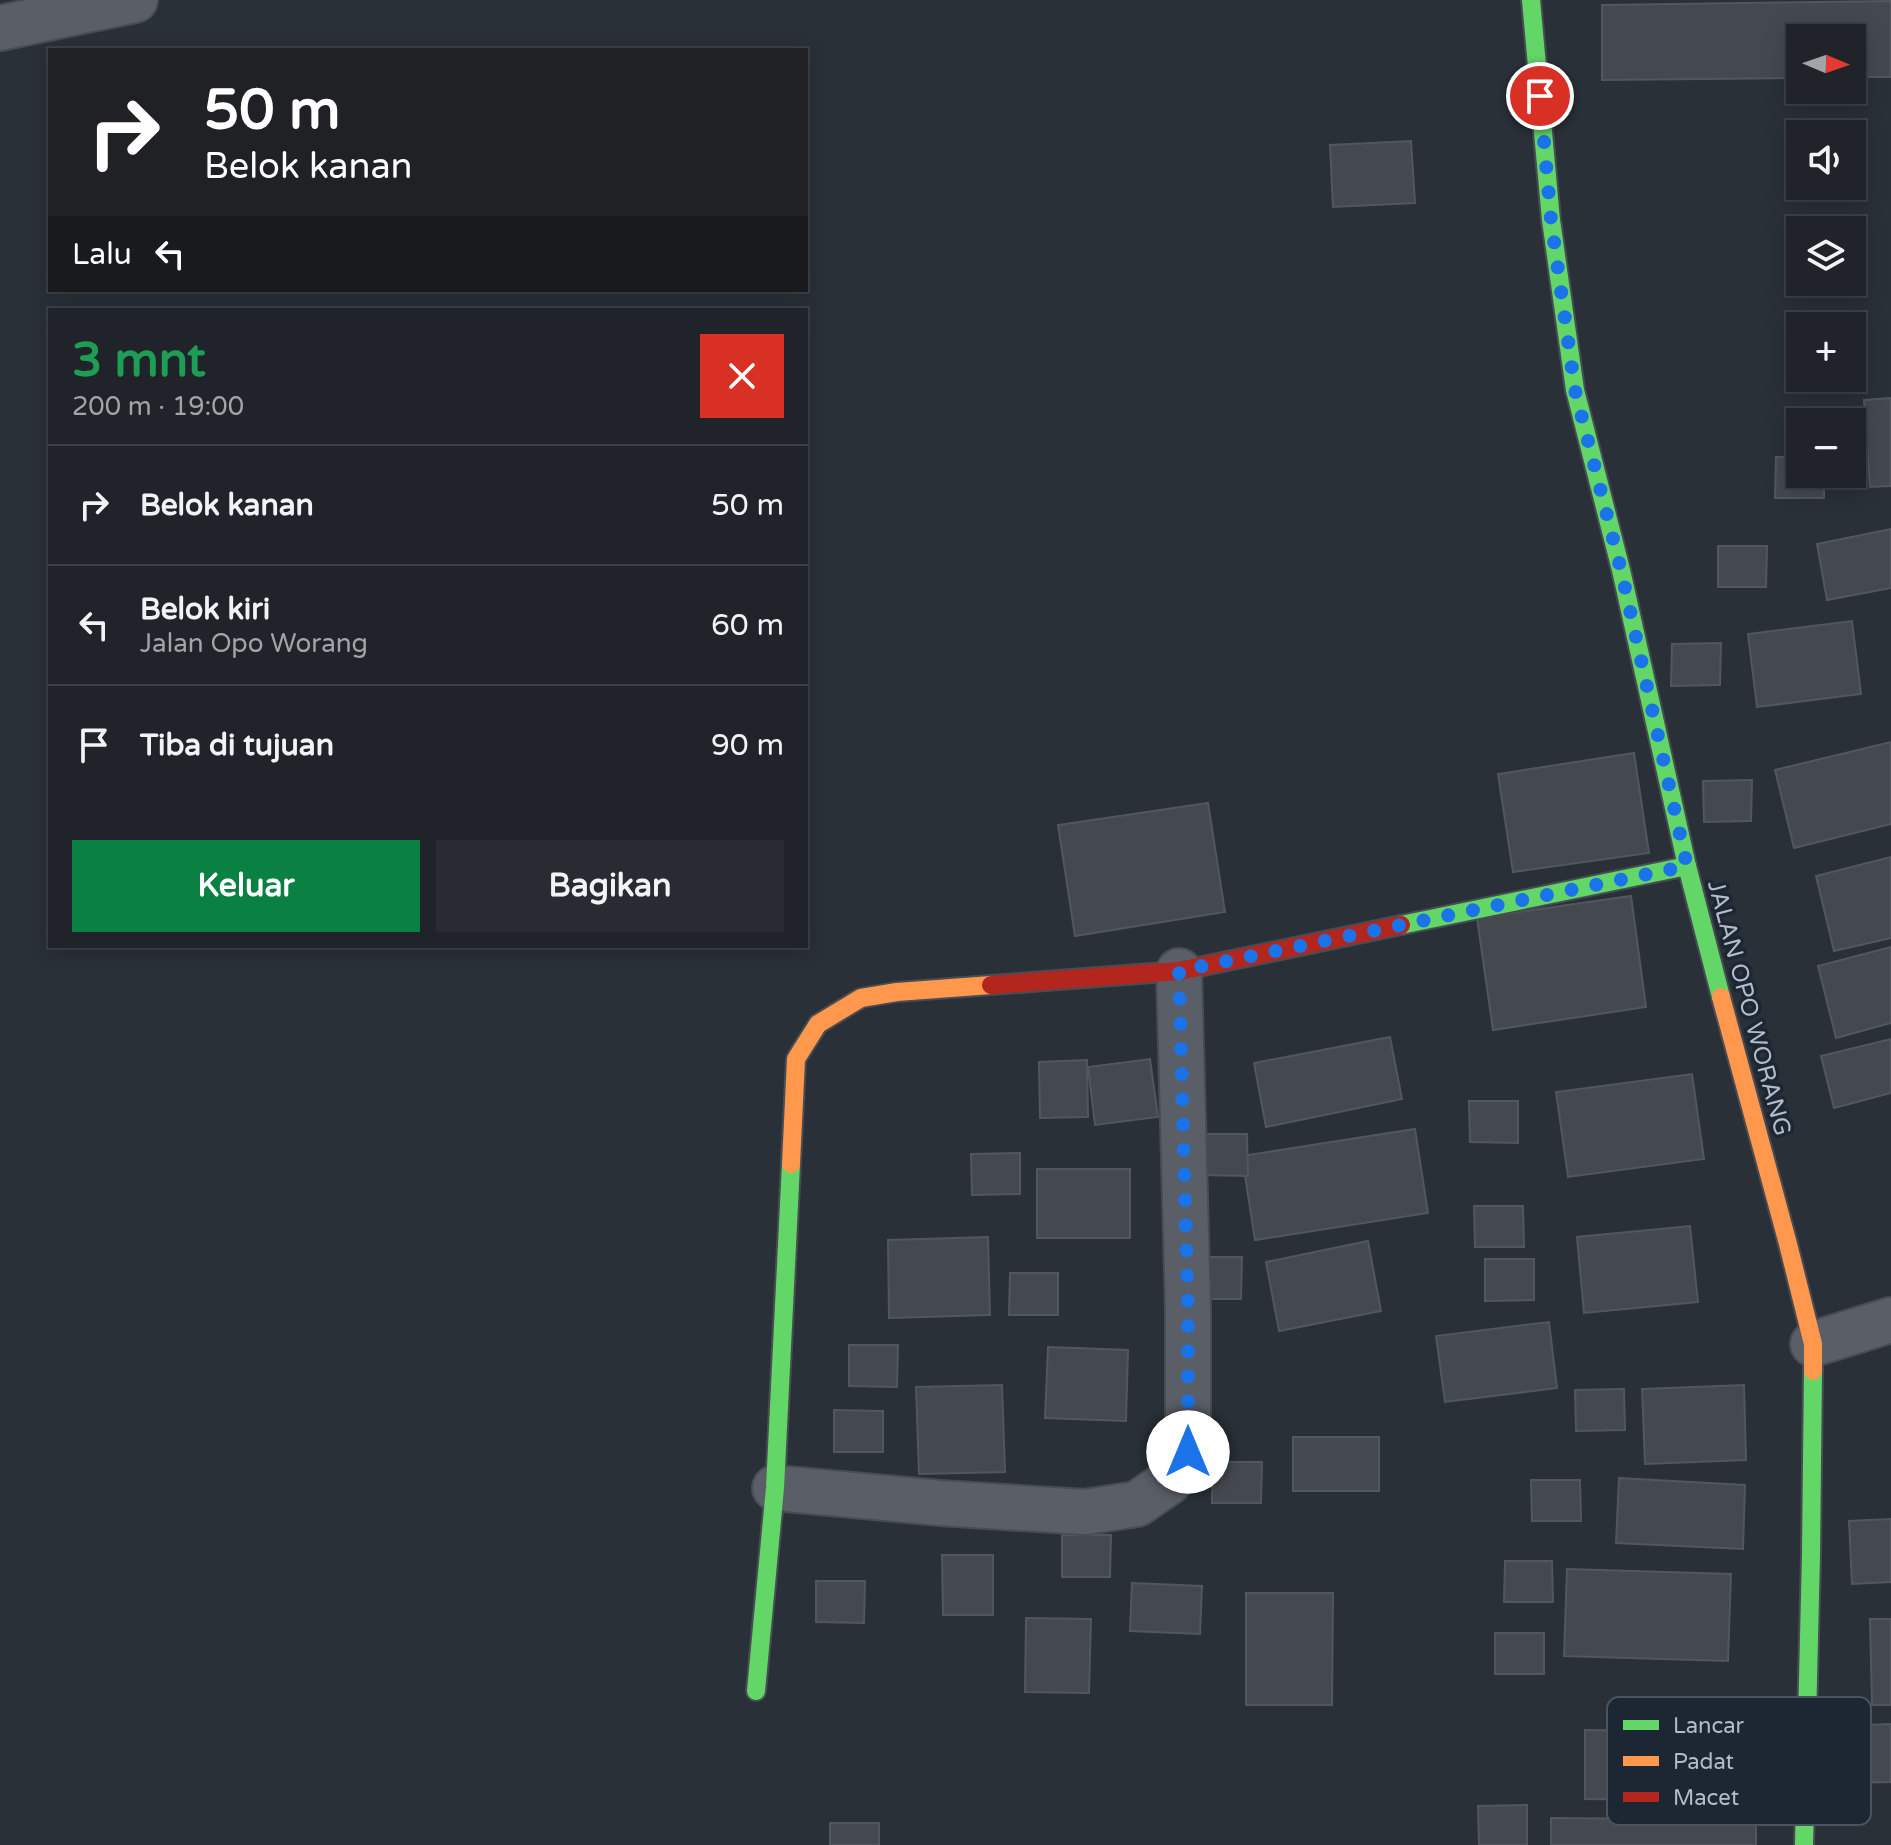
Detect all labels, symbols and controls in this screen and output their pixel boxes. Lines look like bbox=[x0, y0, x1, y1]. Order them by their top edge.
north arrow bbox=[1786, 24, 1866, 104]
map controls bbox=[1786, 24, 1866, 488]
pin bbox=[1506, 62, 1574, 130]
icon: arrive bbox=[1518, 74, 1562, 118]
text: 50 m bbox=[204, 77, 340, 144]
icon: right bbox=[72, 80, 176, 184]
button: sound bbox=[1786, 120, 1866, 200]
text: Belok kanan bbox=[204, 145, 413, 188]
button: layers bbox=[1786, 216, 1866, 296]
icon: left bbox=[148, 232, 192, 276]
text: Lalu bbox=[72, 236, 132, 273]
button: + bbox=[1786, 312, 1866, 392]
text: 3 mnt bbox=[72, 332, 206, 390]
button: close bbox=[700, 334, 784, 418]
text: 200 m · 19:00 bbox=[72, 391, 244, 422]
button: − bbox=[1786, 408, 1866, 488]
icon: right bbox=[72, 483, 116, 527]
text: Belok kanan bbox=[140, 487, 314, 524]
text: 50 m bbox=[711, 487, 784, 524]
text: Belok kiri bbox=[140, 591, 270, 628]
icon: left bbox=[72, 603, 116, 647]
text: 60 m bbox=[711, 607, 784, 644]
text: Jalan Opo Worang bbox=[140, 628, 368, 659]
icon: arrive bbox=[72, 723, 116, 767]
text: Tiba di tujuan bbox=[140, 727, 334, 764]
text: 90 m bbox=[711, 727, 784, 764]
button: Keluar bbox=[72, 840, 420, 932]
button: Bagikan bbox=[436, 840, 784, 932]
street label: JALAN OPO WORANG bbox=[1701, 877, 1797, 1139]
position arrow bbox=[1146, 1410, 1230, 1494]
legend bbox=[1607, 1697, 1871, 1825]
text: Lancar bbox=[1673, 1713, 1745, 1739]
text: Padat bbox=[1673, 1749, 1734, 1775]
text: Macet bbox=[1673, 1785, 1739, 1811]

